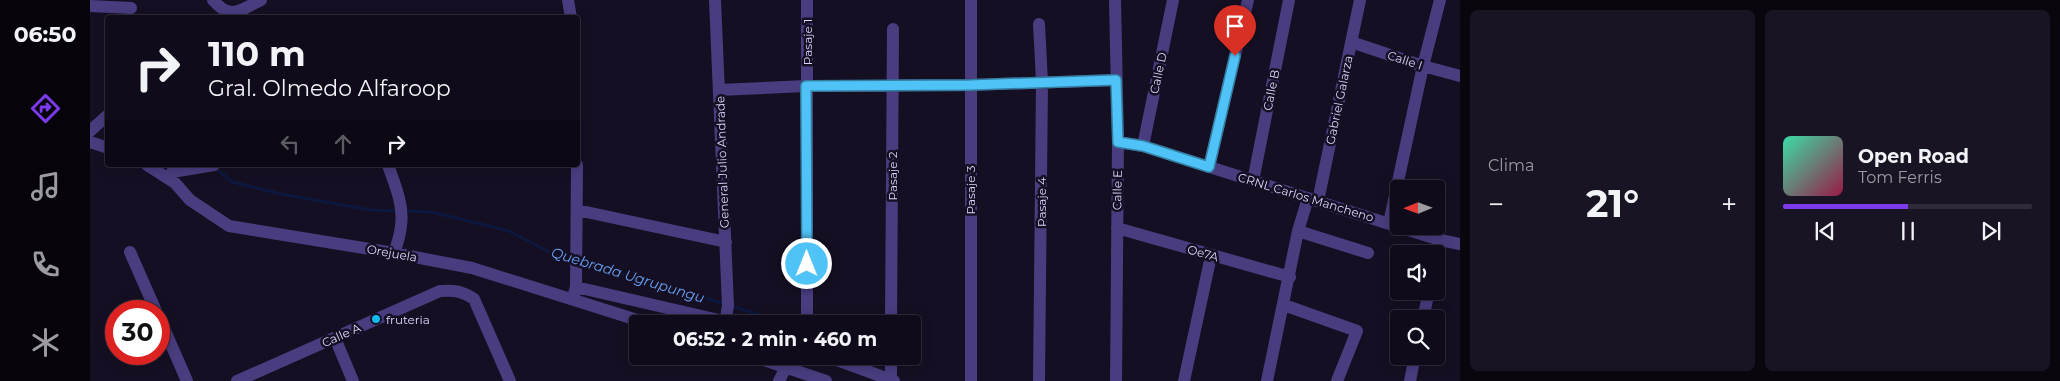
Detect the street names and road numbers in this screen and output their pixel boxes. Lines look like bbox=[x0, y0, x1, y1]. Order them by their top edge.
street label: Pasaje 1 bbox=[800, 19, 815, 65]
street label: Calle I bbox=[1386, 47, 1424, 73]
street label: Calle D bbox=[1146, 51, 1170, 95]
street label: Gabriel Galarza bbox=[1322, 54, 1356, 146]
street label: Calle B bbox=[1260, 68, 1282, 112]
street label: General Julio Andrade bbox=[712, 96, 732, 228]
street label: Pasaje 2 bbox=[885, 151, 900, 200]
street label: Pasaje 3 bbox=[963, 165, 978, 214]
street label: CRNL Carlos Mancheno bbox=[1236, 169, 1376, 225]
street label: Calle E bbox=[1109, 170, 1125, 210]
street label: Pasaje 4 bbox=[1034, 177, 1049, 227]
street label: Orejuela bbox=[366, 241, 418, 265]
street label: Oe7A bbox=[1186, 241, 1221, 265]
street label: Calle A bbox=[319, 320, 363, 350]

